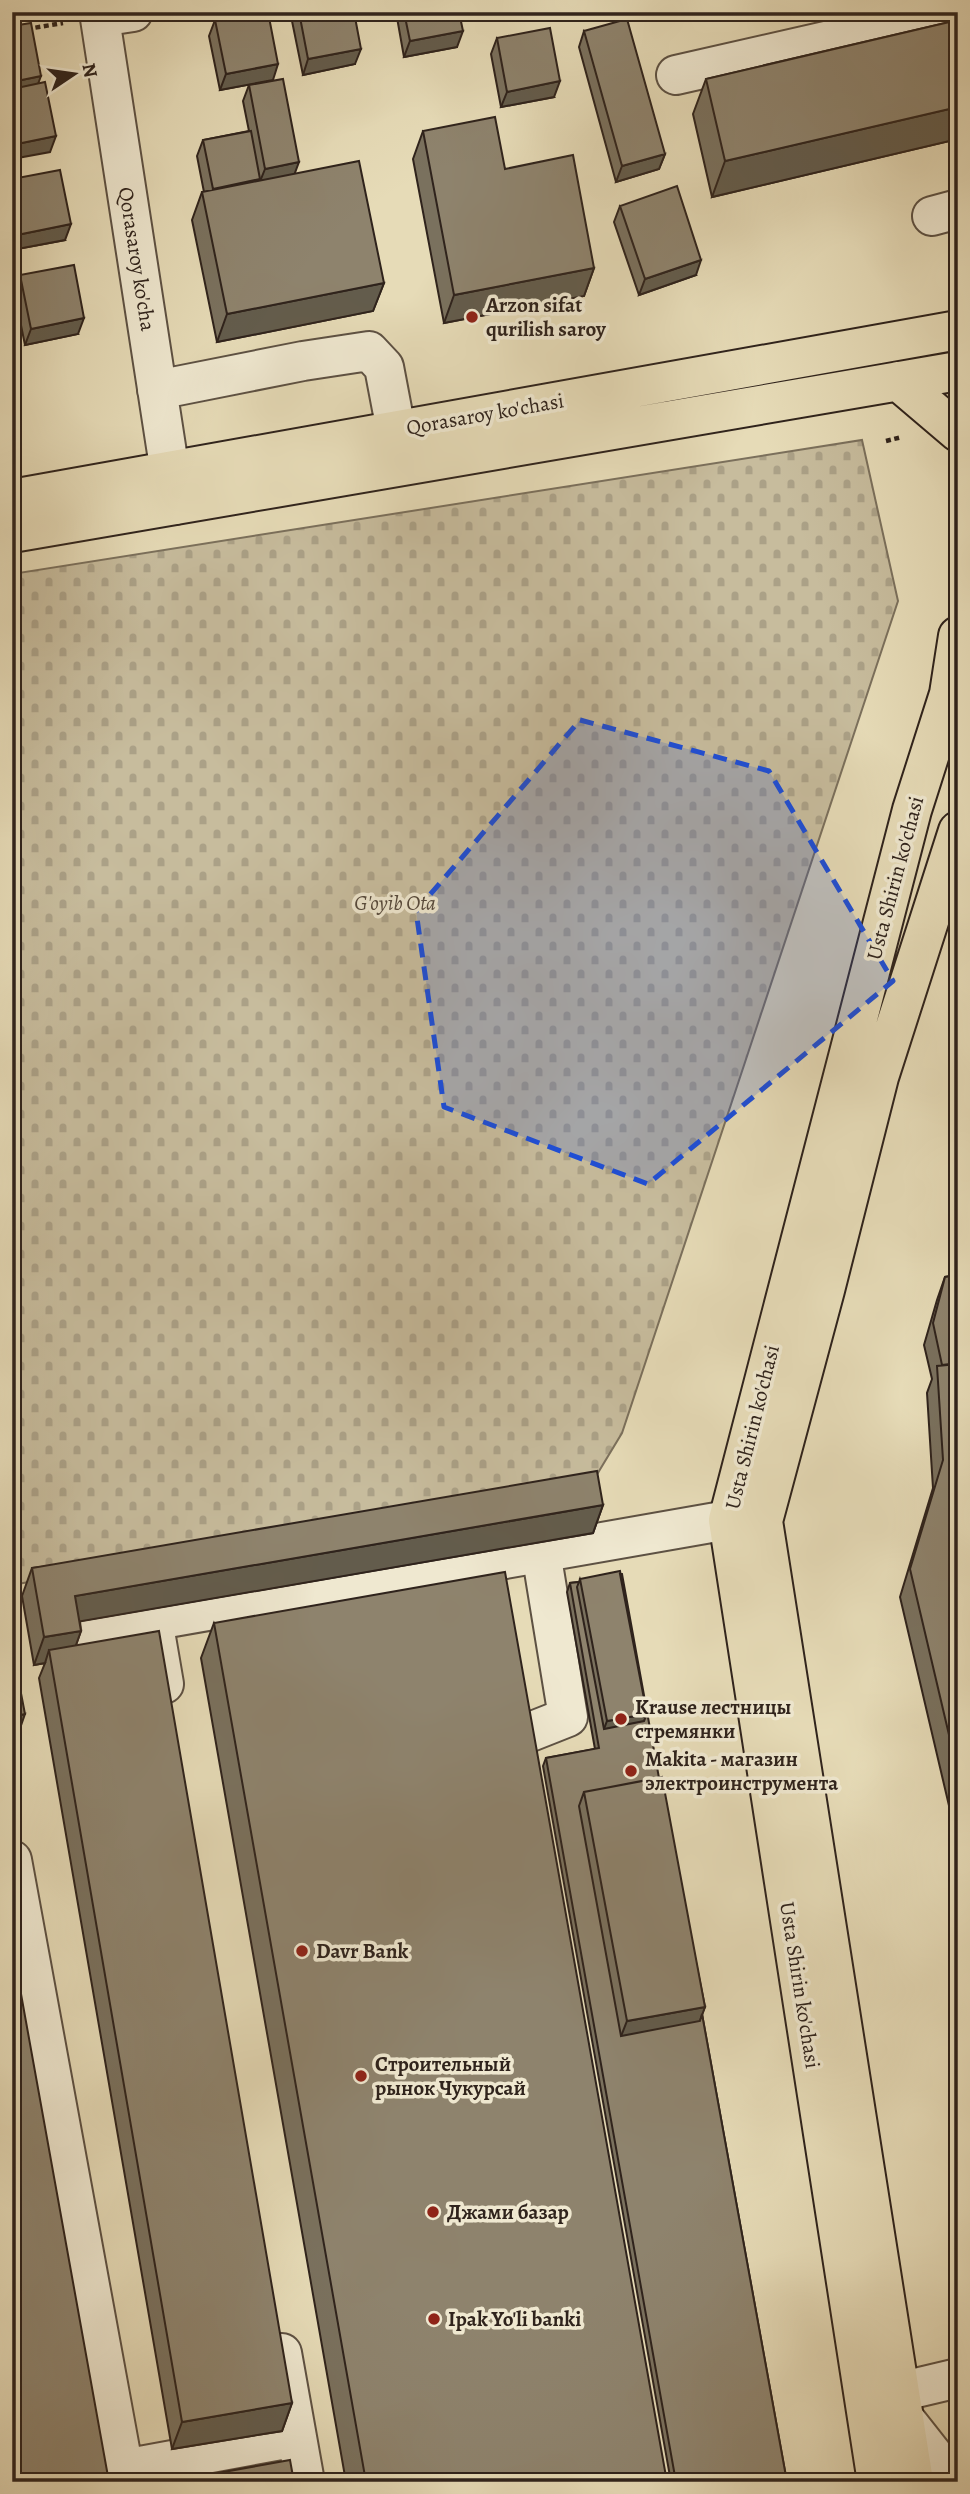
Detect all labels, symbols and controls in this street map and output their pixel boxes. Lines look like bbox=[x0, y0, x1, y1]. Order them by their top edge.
north arrow bbox=[38, 38, 108, 108]
text: N bbox=[75, 61, 104, 80]
street label: Qorasaroy ko'cha bbox=[112, 185, 162, 333]
place label: Arzon sifat qurilish saroy bbox=[485, 291, 607, 343]
marker: Arzon sifat qurilish saroy bbox=[464, 309, 480, 325]
street label: Qorasaroy ko'chasi bbox=[404, 386, 566, 442]
street label: Usta Shirin ko'chasi bbox=[860, 793, 930, 963]
park label: G'oyib Ota bbox=[354, 889, 436, 917]
street label: Usta Shirin ko'chasi bbox=[718, 1342, 786, 1512]
place label: Krause лестницы стремянки bbox=[635, 1693, 791, 1745]
marker: Krause лестницы стремянки bbox=[613, 1711, 629, 1727]
place label: Makita - магазин электроинструмента bbox=[645, 1745, 838, 1797]
marker: Makita - магазин электроинструмента bbox=[623, 1763, 639, 1779]
street label: Usta Shirin ko'chasi bbox=[773, 1900, 827, 2070]
place label: Davr Bank bbox=[316, 1937, 408, 1965]
marker: Davr Bank bbox=[294, 1943, 310, 1959]
place label: Строительный рынок Чукурсай bbox=[375, 2050, 526, 2102]
marker: Строительный рынок Чукурсай bbox=[353, 2068, 369, 2084]
place label: Джами базар bbox=[447, 2198, 569, 2226]
marker: Джами базар bbox=[425, 2204, 441, 2220]
place label: Ipak Yo'li banki bbox=[448, 2305, 581, 2333]
marker: Ipak Yo'li banki bbox=[426, 2311, 442, 2327]

